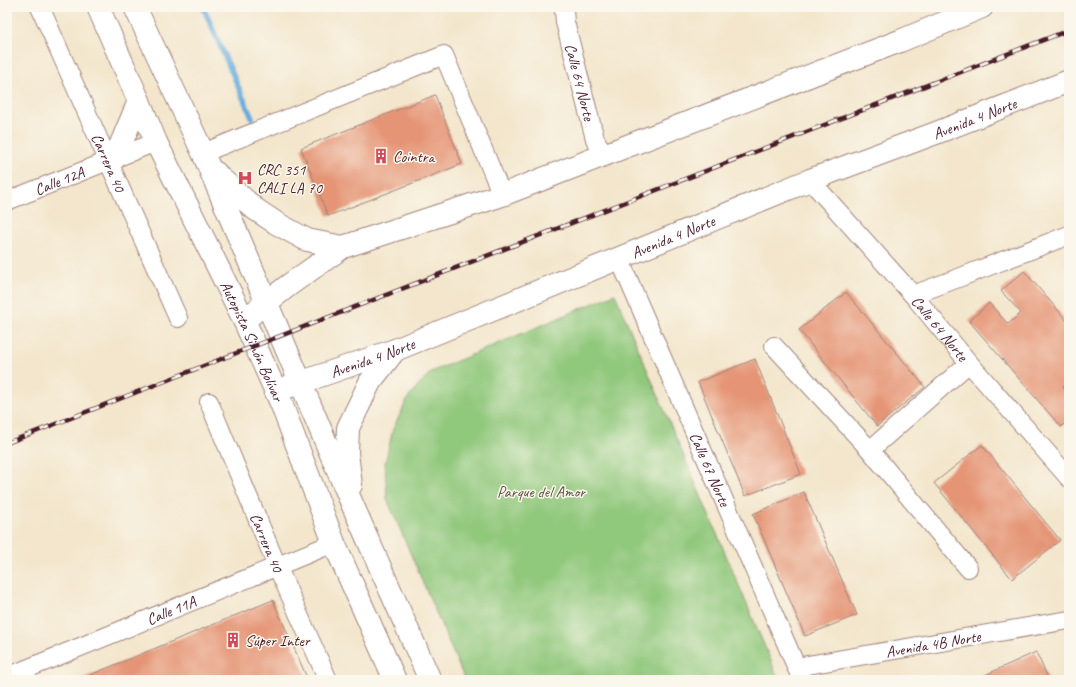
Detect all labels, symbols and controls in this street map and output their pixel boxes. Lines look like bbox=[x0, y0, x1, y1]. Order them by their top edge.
street label: Calle 64 Norte bbox=[560, 41, 599, 125]
street label: Avenida 4 Norte bbox=[930, 93, 1021, 144]
street label: Carrera 40 bbox=[86, 130, 130, 197]
building icon: Cointra bbox=[372, 147, 390, 165]
place label: Cointra bbox=[393, 147, 435, 167]
place label: CRC 351 CALI LA 70 bbox=[257, 160, 324, 198]
street label: Calle 12A bbox=[32, 162, 88, 200]
hospital icon: CRC 351 CALI LA 70 bbox=[236, 169, 254, 187]
street label: Avenida 4 Norte bbox=[629, 211, 719, 263]
street label: Autopista Simón Bolívar bbox=[215, 278, 288, 406]
street label: Calle 64 Norte bbox=[907, 292, 973, 367]
street label: Avenida 4 Norte bbox=[328, 333, 419, 383]
street label: Calle 67 Norte bbox=[685, 429, 735, 511]
park label: Parque del Amor bbox=[497, 482, 586, 502]
street label: Carrera 40 bbox=[245, 510, 288, 577]
street label: Calle 11A bbox=[144, 591, 200, 630]
street label: Avenida 4B Norte bbox=[884, 626, 984, 662]
building icon: Súper Inter bbox=[224, 631, 242, 649]
place label: Súper Inter bbox=[245, 631, 311, 651]

